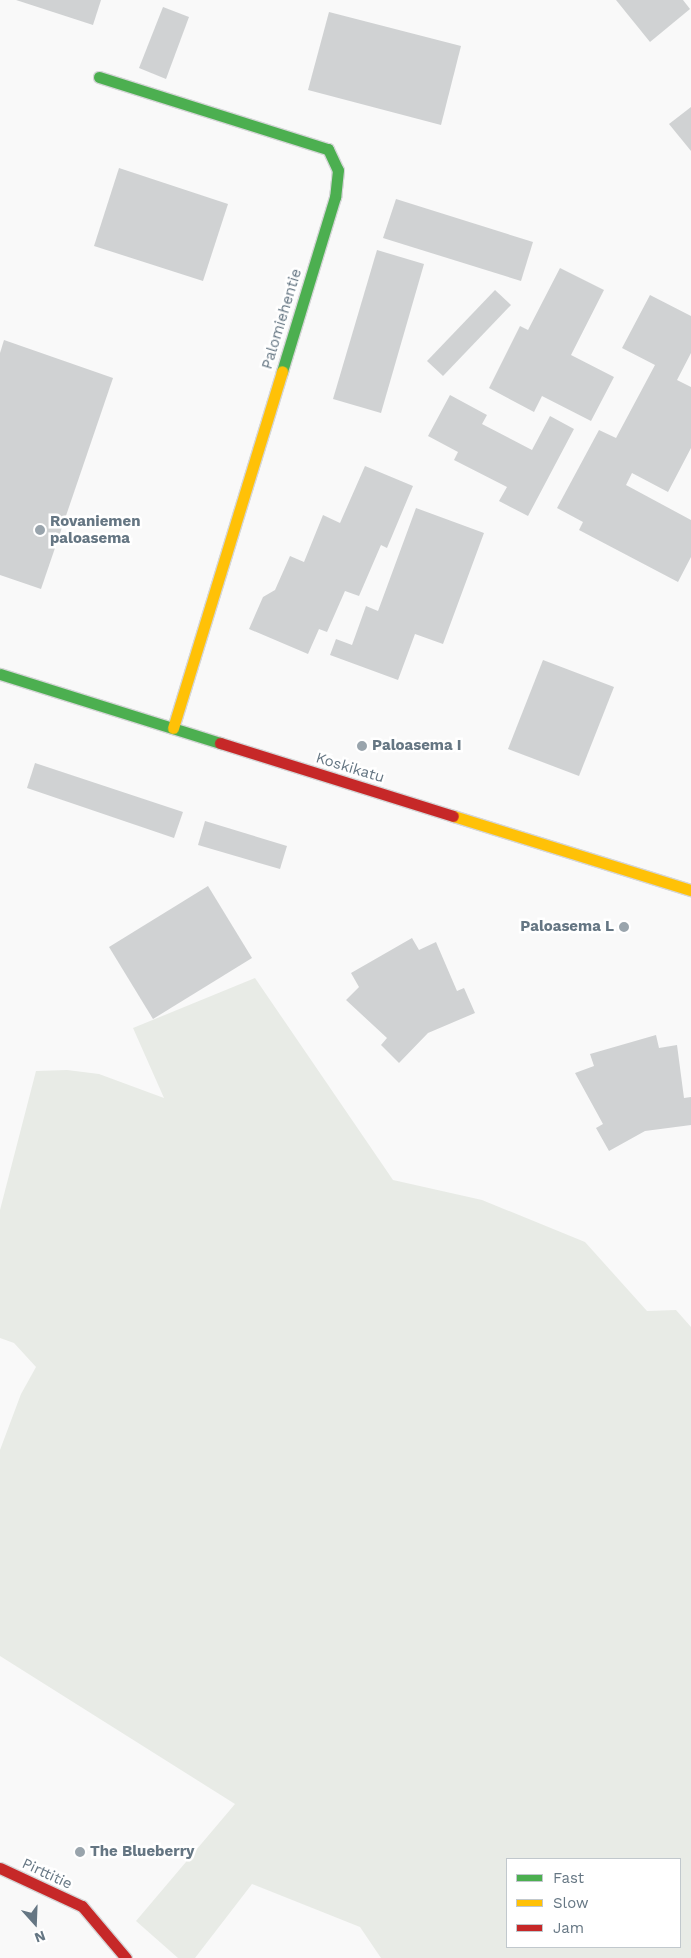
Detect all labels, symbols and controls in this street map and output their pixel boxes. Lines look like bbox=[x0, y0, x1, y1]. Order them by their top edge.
street label: Palomiehentie bbox=[258, 267, 306, 371]
place label: Rovaniemen paloasema bbox=[50, 512, 140, 547]
marker: Rovaniemen paloasema bbox=[34, 524, 46, 536]
place label: Paloasema I bbox=[372, 737, 462, 755]
marker: Paloasema I bbox=[356, 740, 368, 752]
street label: Koskikatu bbox=[314, 749, 386, 787]
place label: Paloasema L bbox=[520, 918, 614, 936]
marker: Paloasema L bbox=[618, 921, 630, 933]
place label: The Blueberry bbox=[90, 1843, 195, 1861]
marker: The Blueberry bbox=[74, 1846, 86, 1858]
street label: Pirttitie bbox=[19, 1855, 75, 1893]
legend bbox=[506, 1858, 681, 1948]
text: Fast bbox=[553, 1869, 584, 1887]
text: Slow bbox=[553, 1894, 589, 1912]
north arrow bbox=[10, 1898, 60, 1948]
text: Jam bbox=[553, 1919, 584, 1937]
text: N bbox=[33, 1928, 48, 1946]

